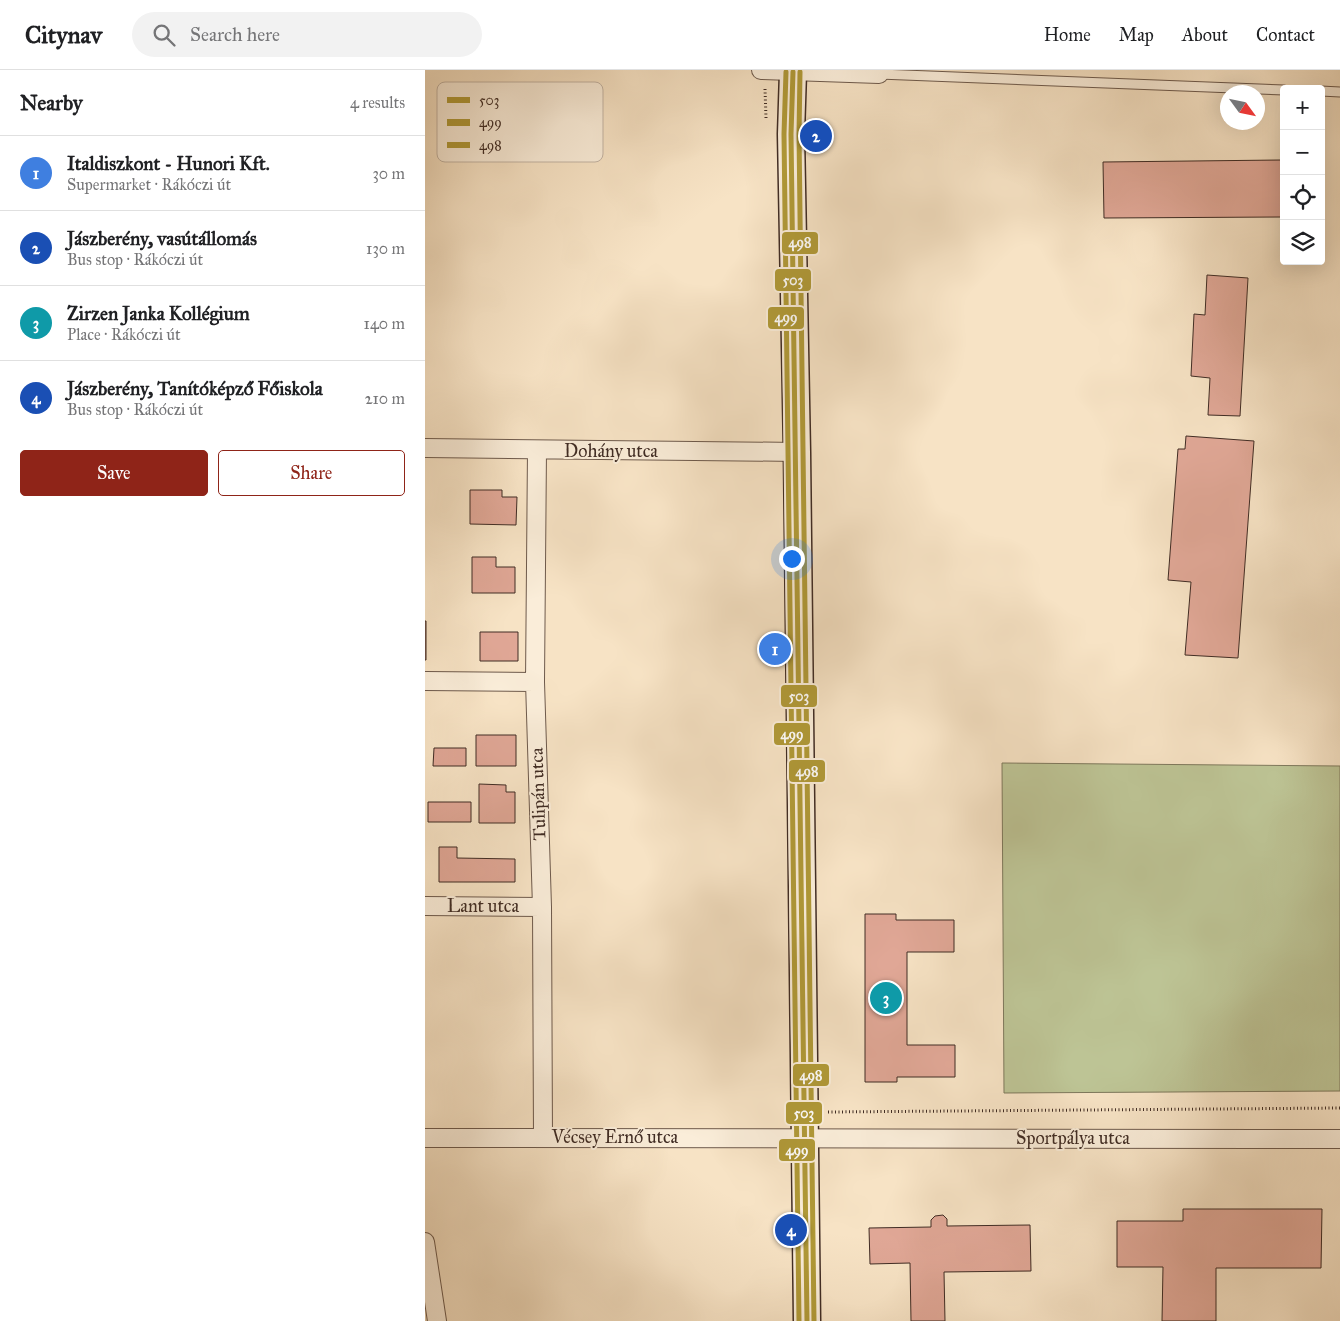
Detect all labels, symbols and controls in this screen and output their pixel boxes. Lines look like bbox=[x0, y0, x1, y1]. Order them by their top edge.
search box bbox=[132, 12, 482, 57]
text: Citynav bbox=[25, 20, 102, 50]
icon: search bbox=[150, 21, 178, 49]
text: Search here bbox=[190, 23, 280, 46]
text: Home bbox=[1044, 24, 1091, 46]
text: Map bbox=[1119, 24, 1154, 46]
text: About bbox=[1182, 24, 1228, 46]
text: Contact bbox=[1256, 24, 1315, 46]
legend bbox=[437, 82, 603, 162]
north arrow bbox=[1220, 85, 1265, 130]
map controls bbox=[1280, 85, 1325, 265]
button: + bbox=[1280, 85, 1325, 130]
text: Nearby bbox=[20, 90, 83, 116]
text: 503 bbox=[479, 92, 499, 109]
text: 4 results bbox=[350, 93, 405, 112]
text: 499 bbox=[479, 114, 502, 131]
pin: 2 bbox=[800, 117, 832, 155]
button: − bbox=[1280, 130, 1325, 175]
text: 498 bbox=[479, 137, 502, 154]
text: Italdiszkont - Hunori Kft. bbox=[67, 152, 270, 175]
text: 1 bbox=[33, 164, 39, 183]
text: 30 m bbox=[372, 164, 405, 183]
text: Supermarket · Rákóczi út bbox=[67, 175, 231, 194]
button: locate bbox=[1280, 175, 1325, 220]
button: layers bbox=[1280, 220, 1325, 265]
text: Jászberény, vasútállomás bbox=[67, 227, 257, 250]
line badge: 498 bbox=[781, 231, 819, 255]
text: 498 bbox=[789, 234, 811, 252]
text: 2 bbox=[32, 239, 40, 258]
text: 130 m bbox=[366, 239, 405, 258]
text: Bus stop · Rákóczi út bbox=[67, 250, 203, 269]
line badge: 503 bbox=[774, 268, 812, 292]
text: 503 bbox=[783, 272, 804, 290]
text: Zirzen Janka Kollégium bbox=[67, 302, 250, 325]
line badge: 499 bbox=[767, 306, 805, 330]
text: 499 bbox=[775, 309, 797, 327]
text: 3 bbox=[33, 314, 39, 333]
text: 140 m bbox=[364, 314, 405, 333]
text: Place · Rákóczi út bbox=[67, 325, 181, 344]
text: Jászberény, Tanítóképző Főiskola bbox=[67, 377, 323, 400]
text: 4 bbox=[32, 389, 40, 408]
text: 210 m bbox=[365, 389, 405, 408]
text: Bus stop · Rákóczi út bbox=[67, 400, 203, 419]
street label: Dohány utca bbox=[564, 440, 658, 462]
button: Save bbox=[20, 450, 208, 496]
button: Share bbox=[218, 450, 405, 496]
your location bbox=[779, 546, 805, 572]
pin: 1 bbox=[759, 630, 791, 668]
line badge: 503 bbox=[780, 684, 818, 708]
text: 503 bbox=[789, 688, 810, 706]
line badge: 499 bbox=[773, 722, 811, 746]
text: 499 bbox=[781, 726, 803, 744]
street label: Tulipán utca bbox=[525, 747, 551, 841]
line badge: 498 bbox=[788, 759, 826, 783]
text: 498 bbox=[796, 763, 818, 781]
street label: Lant utca bbox=[447, 895, 519, 917]
pin: 3 bbox=[870, 979, 902, 1017]
line badge: 498 bbox=[792, 1063, 830, 1087]
text: 498 bbox=[800, 1067, 822, 1085]
line badge: 503 bbox=[785, 1101, 823, 1125]
text: 503 bbox=[794, 1105, 815, 1123]
street label: Vécsey Ernő utca bbox=[551, 1126, 679, 1148]
street label: Sportpálya utca bbox=[1016, 1127, 1130, 1149]
line badge: 499 bbox=[778, 1138, 816, 1162]
text: 499 bbox=[786, 1142, 808, 1160]
pin: 4 bbox=[775, 1211, 807, 1249]

